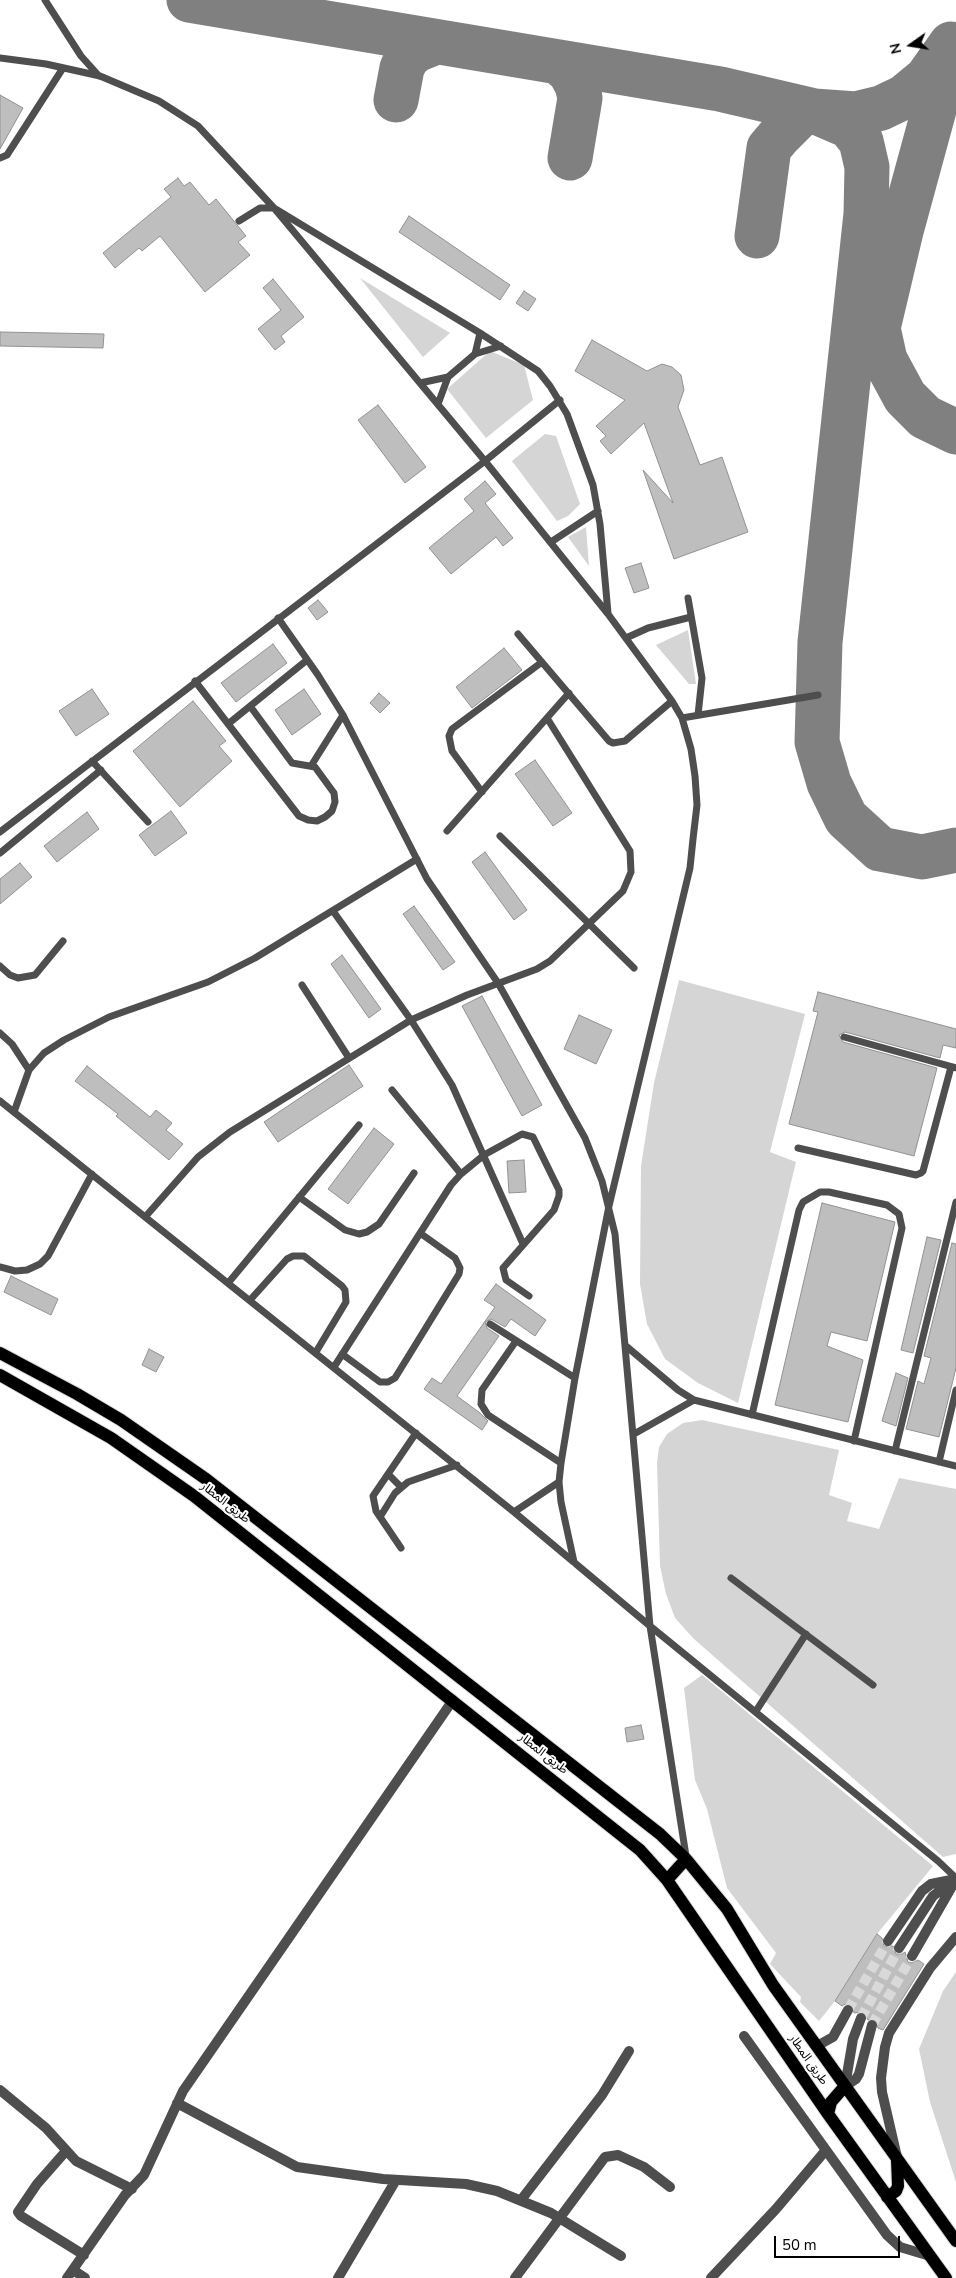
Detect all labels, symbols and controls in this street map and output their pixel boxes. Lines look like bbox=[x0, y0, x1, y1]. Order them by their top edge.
north arrow bbox=[886, 20, 936, 70]
text: N bbox=[885, 41, 906, 56]
street label: طريق المطار bbox=[198, 1479, 252, 1527]
street label: طريق المطار bbox=[516, 1730, 570, 1778]
street label: طريق المطار bbox=[785, 2032, 831, 2088]
scale bar bbox=[776, 2226, 902, 2258]
text: 50 m bbox=[782, 2235, 817, 2255]

